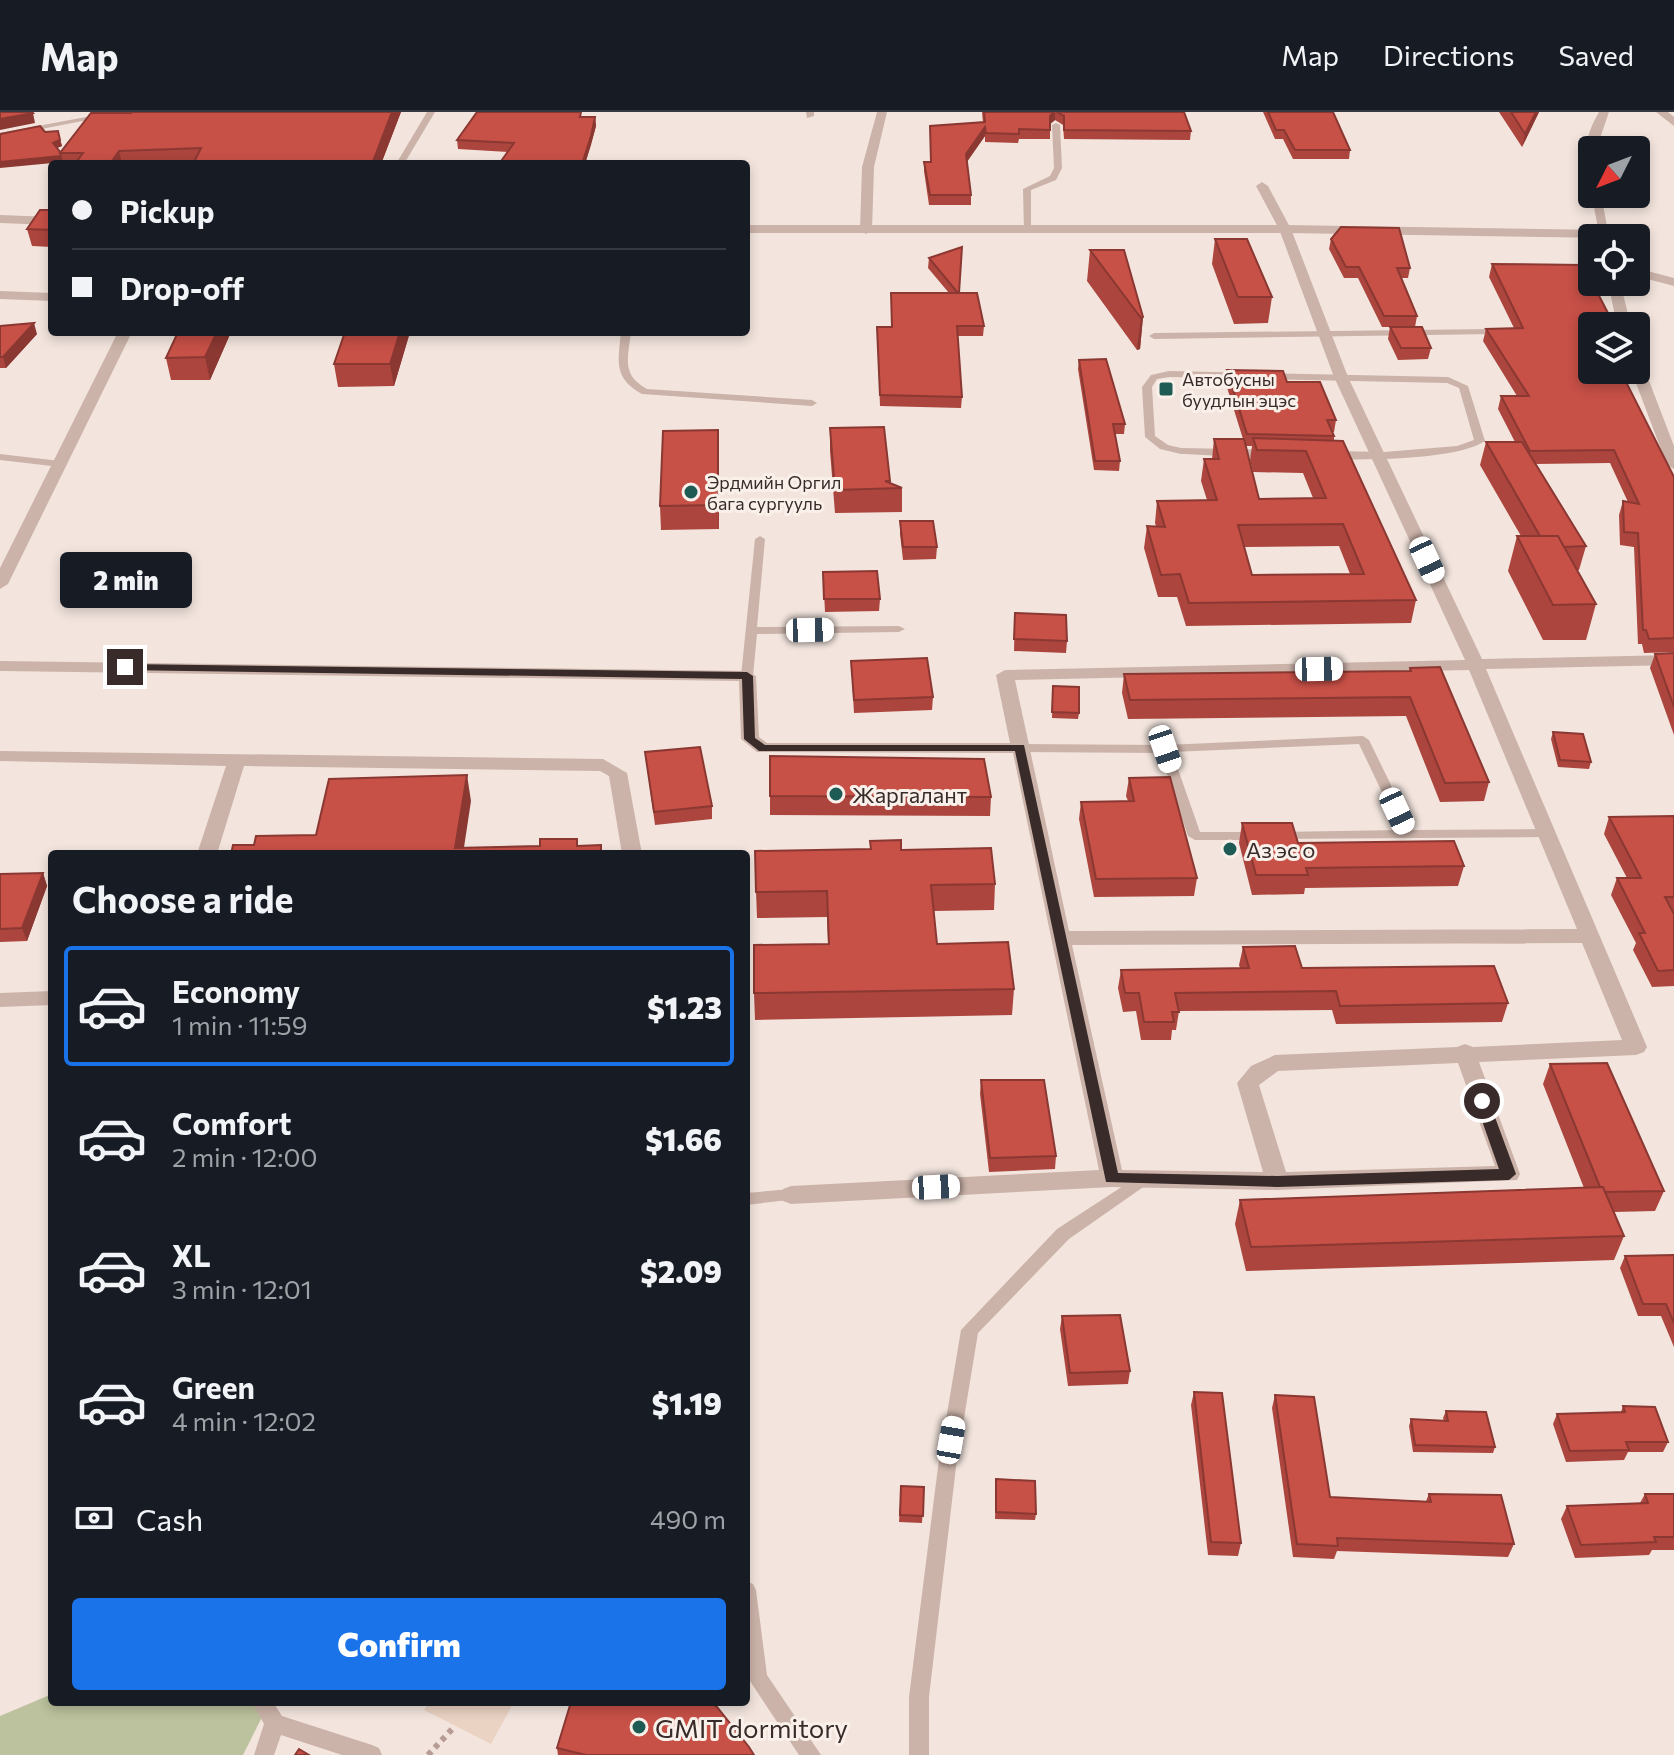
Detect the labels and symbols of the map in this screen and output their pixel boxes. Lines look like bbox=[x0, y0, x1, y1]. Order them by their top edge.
north arrow bbox=[1578, 136, 1650, 208]
place label: Автобусны буудлын эцэс bbox=[1182, 368, 1296, 411]
marker: Автобусны буудлын эцэс bbox=[1157, 380, 1175, 398]
place label: Эрдмийн Оргил бага сургууль bbox=[707, 471, 841, 514]
marker: Эрдмийн Оргил бага сургууль bbox=[682, 483, 700, 501]
car bbox=[1406, 533, 1448, 587]
callout: 2 min bbox=[59, 551, 191, 607]
car bbox=[786, 618, 834, 642]
route end bbox=[107, 649, 143, 685]
car bbox=[1295, 657, 1343, 681]
car bbox=[1146, 722, 1184, 776]
place label: Жаргалант bbox=[852, 781, 967, 808]
car bbox=[1376, 784, 1418, 838]
marker: Жаргалант bbox=[827, 785, 845, 803]
place label: Аз эс о bbox=[1246, 836, 1315, 863]
marker: Аз эс о bbox=[1221, 840, 1239, 858]
route start bbox=[1464, 1083, 1500, 1119]
car bbox=[911, 1174, 961, 1200]
car bbox=[935, 1414, 967, 1466]
place label: GMIT dormitory bbox=[655, 1712, 848, 1743]
marker: GMIT dormitory bbox=[630, 1718, 648, 1736]

